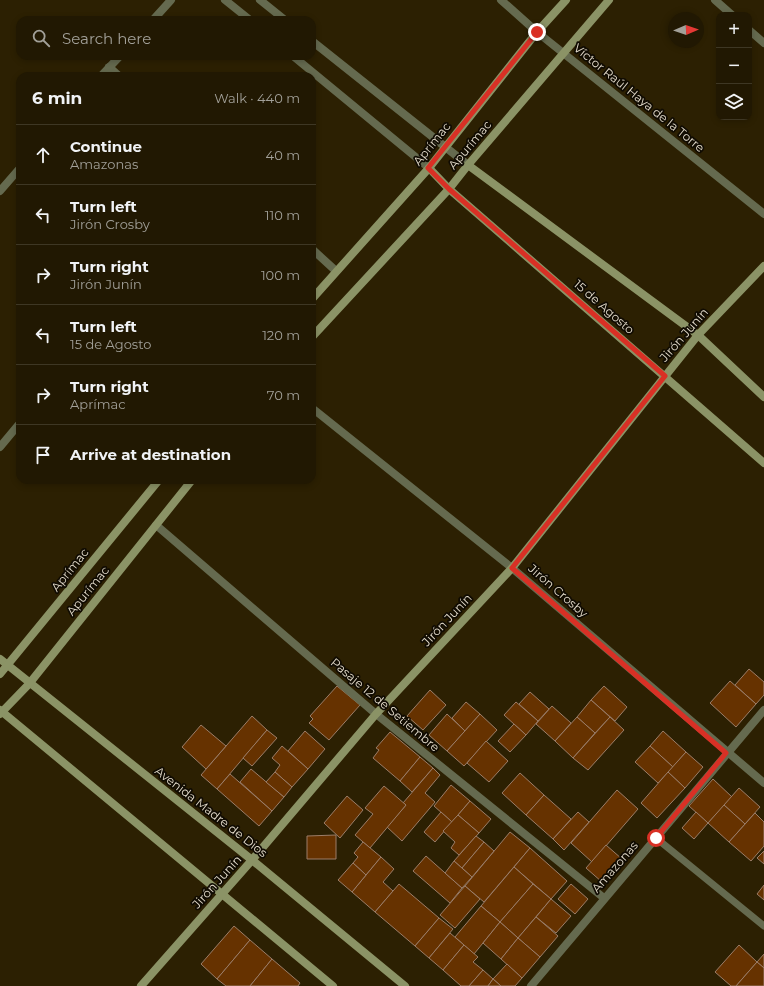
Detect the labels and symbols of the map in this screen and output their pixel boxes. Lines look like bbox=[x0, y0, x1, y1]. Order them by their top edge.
north arrow bbox=[668, 12, 704, 48]
route end bbox=[528, 23, 546, 41]
street label: Víctor Raúl Haya de la Torre bbox=[571, 40, 708, 155]
street label: Apurímac bbox=[445, 117, 495, 172]
street label: Aprímac bbox=[410, 119, 454, 168]
street label: 15 de Agosto bbox=[571, 276, 638, 337]
street label: Jirón Junín bbox=[656, 305, 711, 365]
street label: Aprímac bbox=[48, 545, 92, 594]
street label: Jirón Crosby bbox=[525, 560, 591, 621]
street label: Apurímac bbox=[63, 563, 112, 618]
street label: Jirón Junín bbox=[418, 590, 475, 650]
street label: Pasaje 12 de Setiembre bbox=[328, 655, 443, 755]
street label: Avenida Madre de Dios bbox=[152, 763, 271, 860]
route start bbox=[647, 829, 665, 847]
street label: Amazonas bbox=[588, 838, 641, 895]
street label: Jirón Junín bbox=[188, 852, 244, 912]

